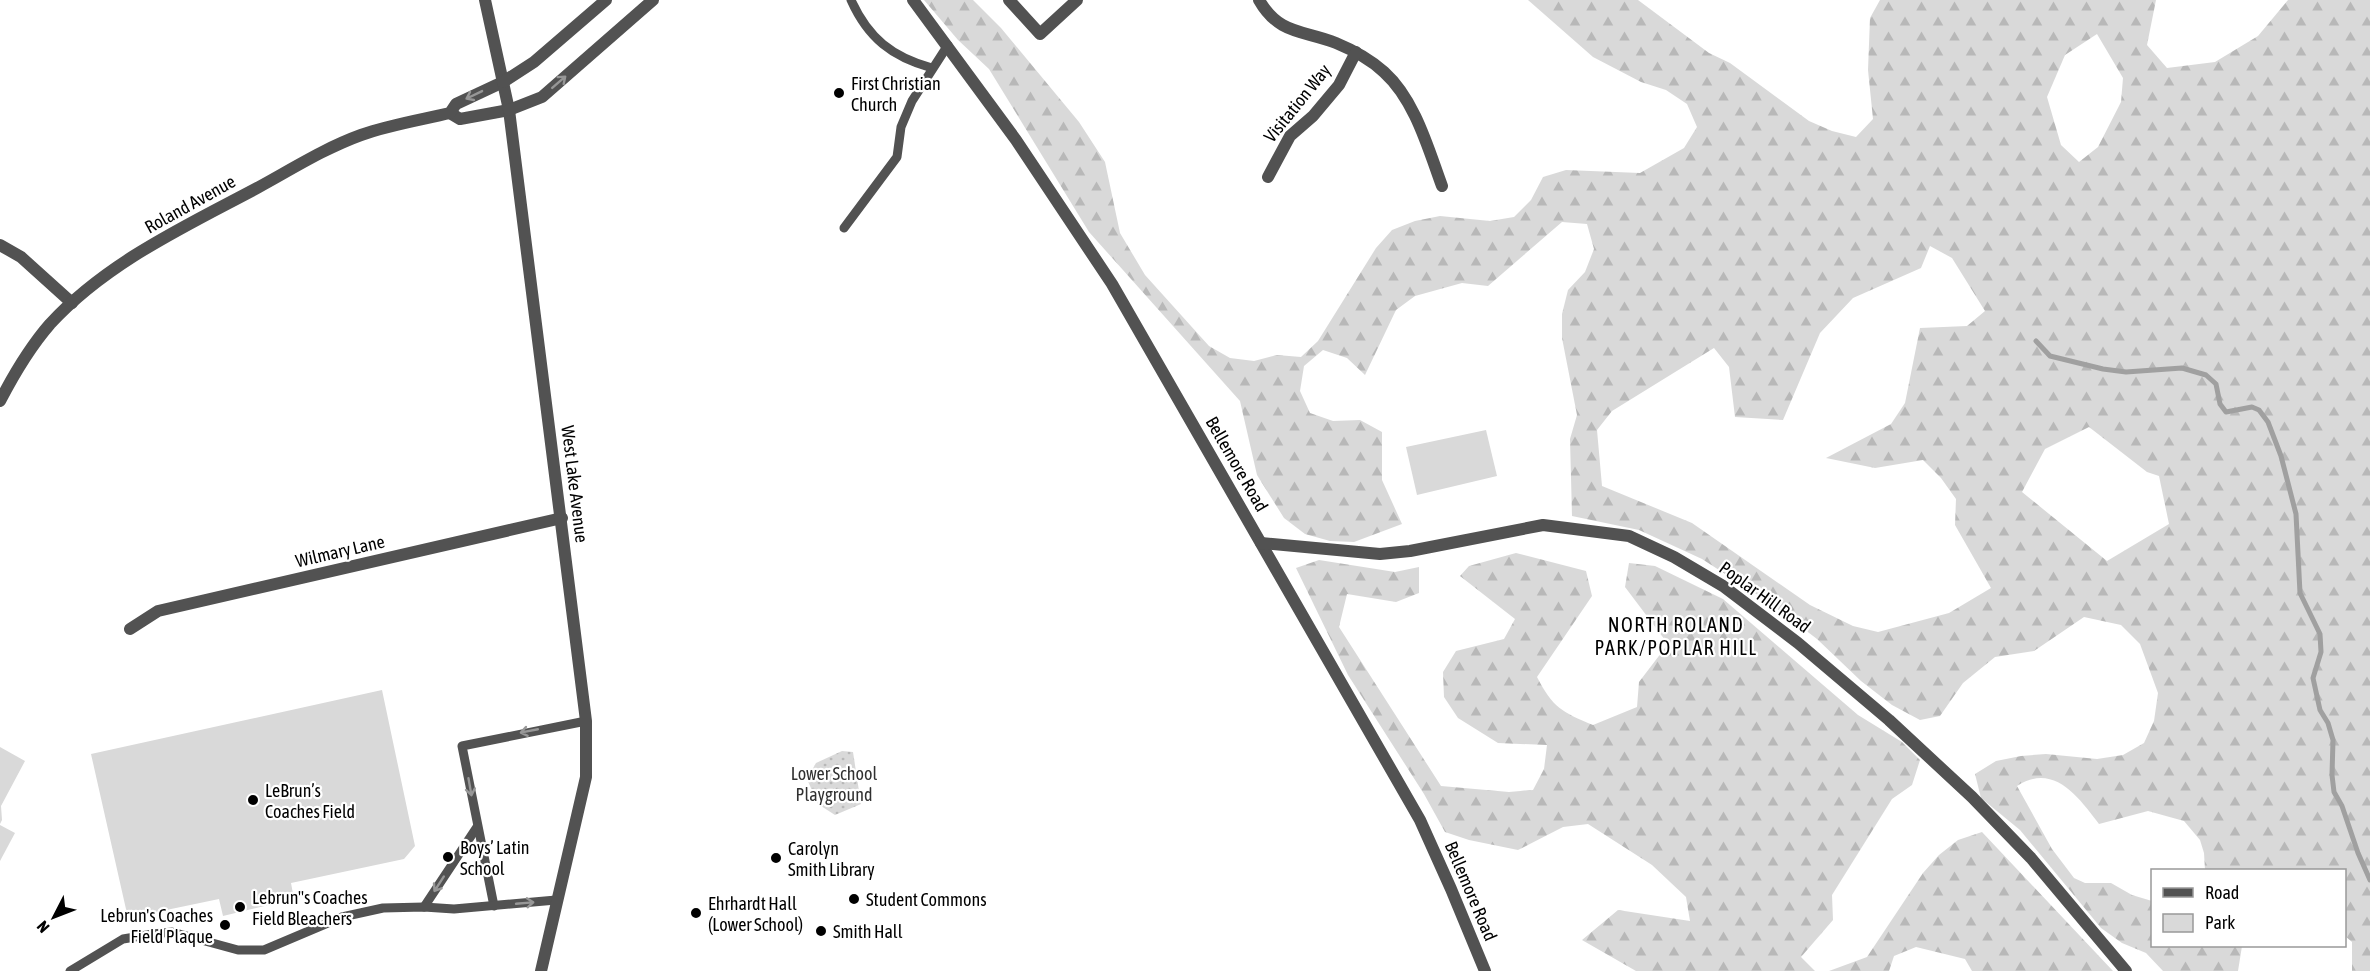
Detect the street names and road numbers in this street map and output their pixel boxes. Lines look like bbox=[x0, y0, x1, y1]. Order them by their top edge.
street label: Visitation Way bbox=[1259, 60, 1335, 146]
street label: Roland Avenue bbox=[141, 171, 239, 237]
street label: Bellemore Road bbox=[1201, 413, 1273, 515]
street label: West Lake Avenue bbox=[557, 424, 593, 544]
street label: Wilmary Lane bbox=[293, 531, 387, 571]
street label: Poplar Hill Road bbox=[1715, 557, 1815, 637]
street label: Bellemore Road bbox=[1441, 838, 1501, 944]

